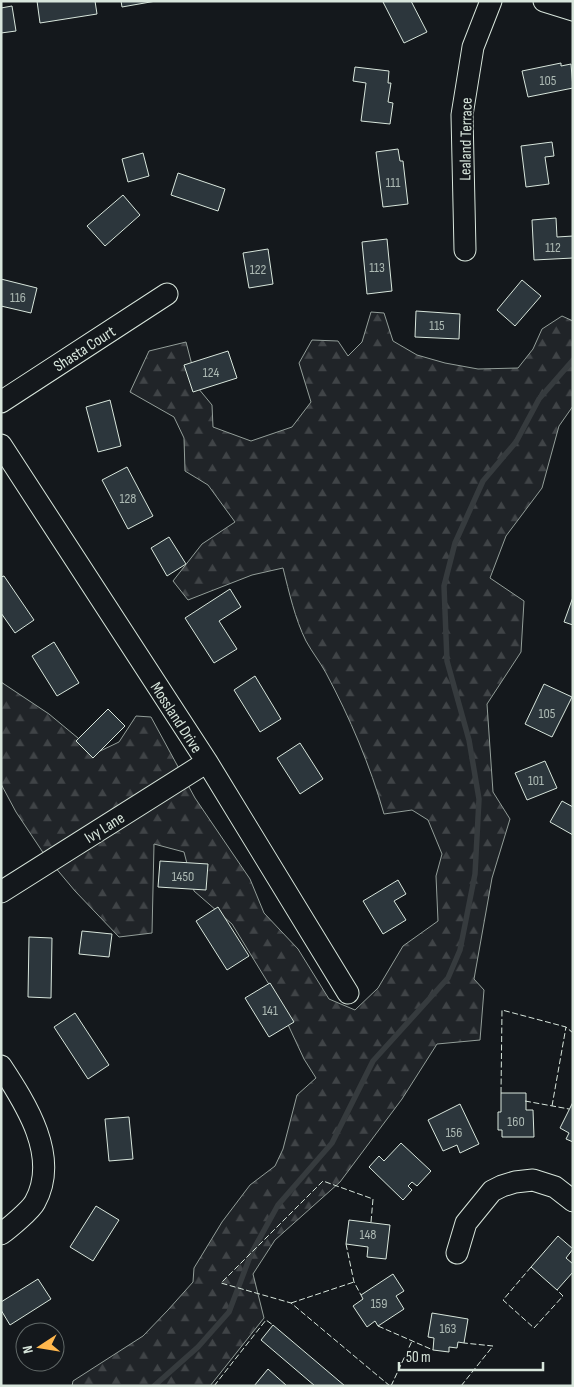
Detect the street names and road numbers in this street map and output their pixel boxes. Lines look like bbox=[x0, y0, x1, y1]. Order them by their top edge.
street label: Lealand Terrace bbox=[456, 97, 477, 181]
street label: Shasta Court bbox=[50, 322, 119, 376]
street label: Mossland Drive bbox=[146, 679, 206, 757]
street label: Ivy Lane bbox=[81, 809, 128, 848]

